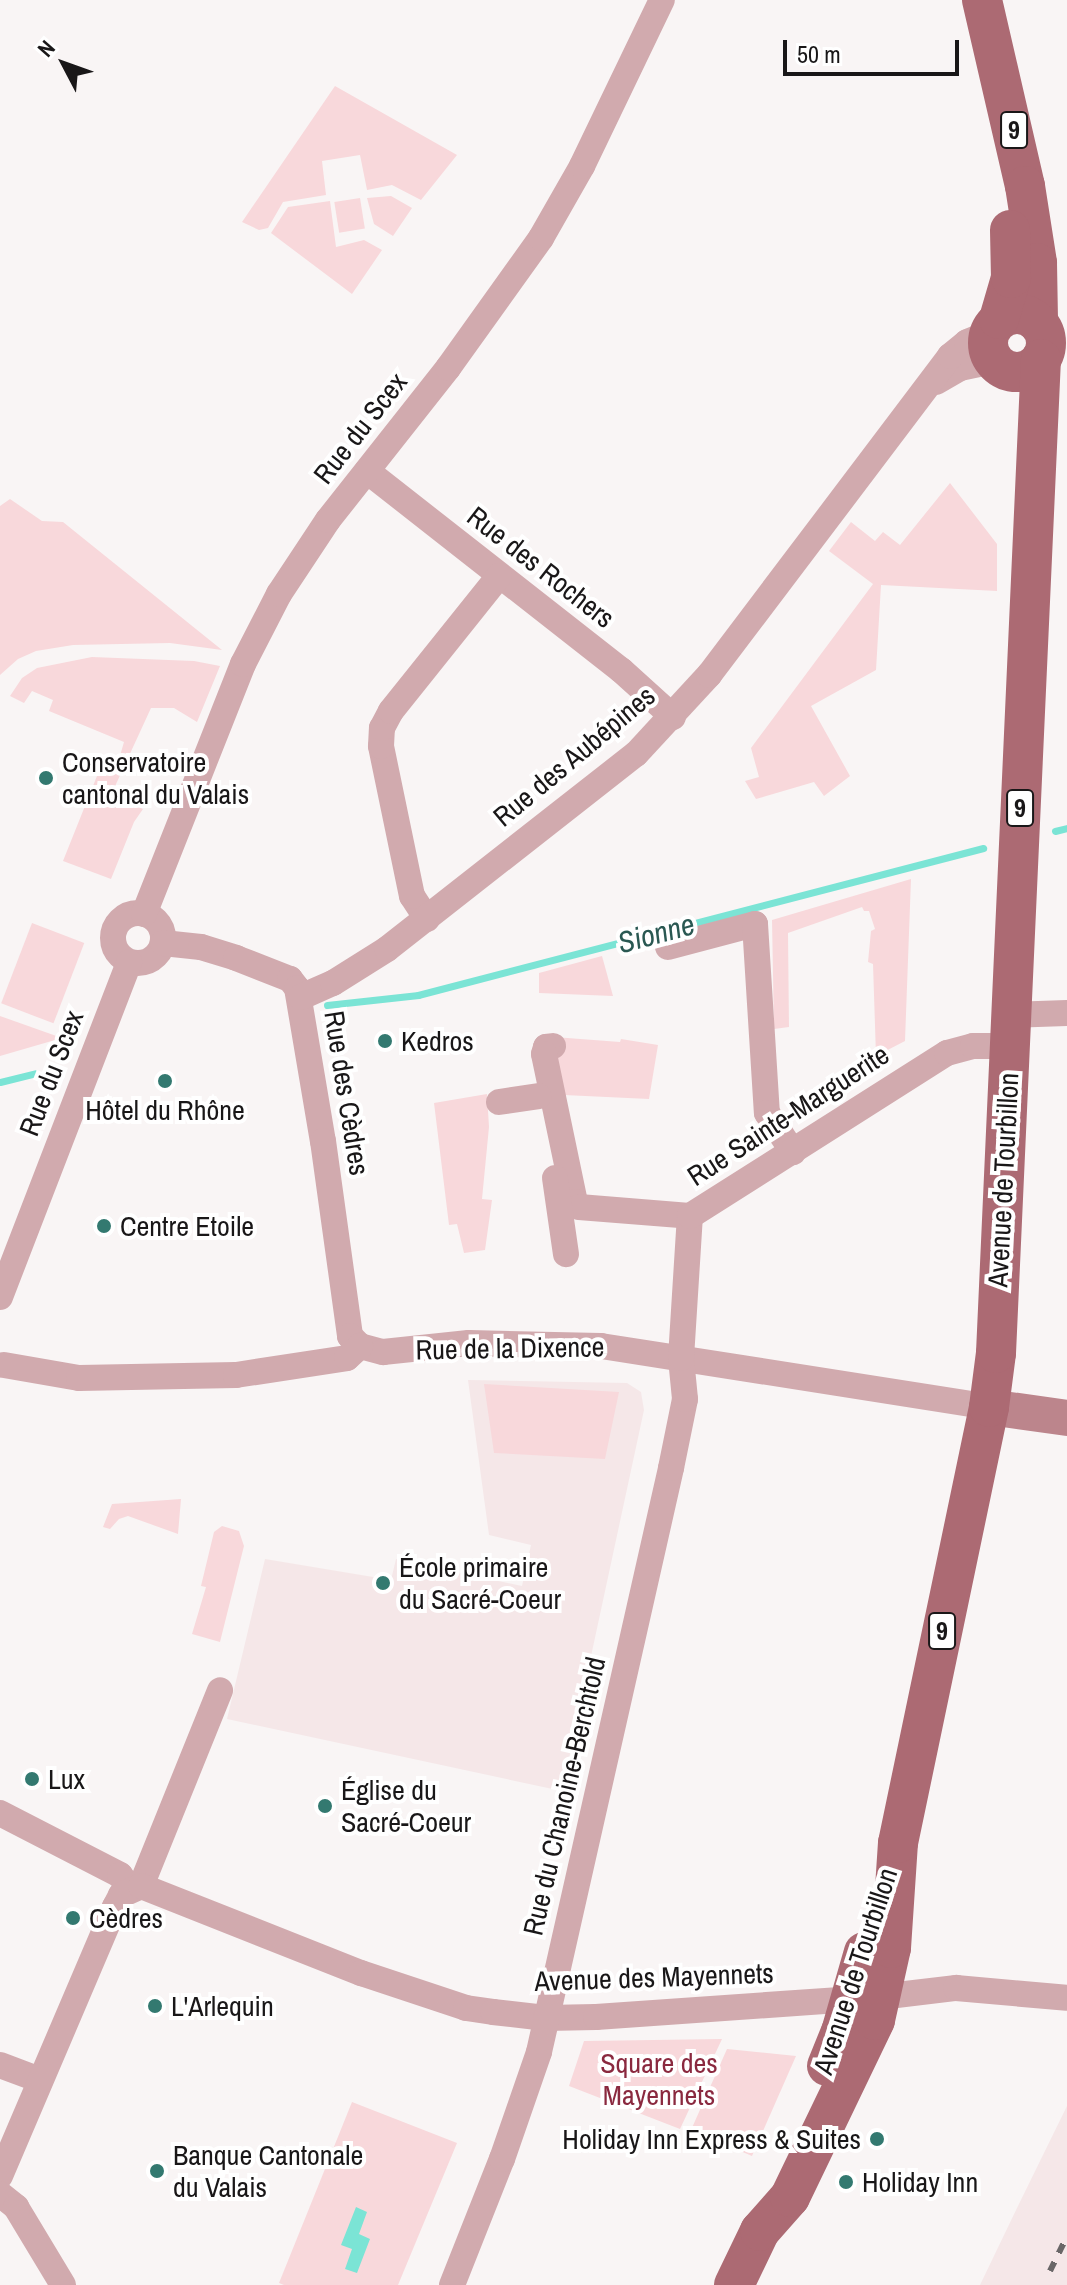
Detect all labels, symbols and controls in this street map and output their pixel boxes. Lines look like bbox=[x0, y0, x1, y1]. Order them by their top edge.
north arrow bbox=[24, 24, 104, 104]
scale bar bbox=[787, 24, 963, 74]
text: N bbox=[30, 33, 61, 63]
text: 50 m bbox=[797, 38, 841, 70]
road number: 9 bbox=[1000, 108, 1028, 152]
street label: Rue du Scex bbox=[306, 366, 414, 490]
street label: Rue des Rochers bbox=[461, 499, 621, 635]
street label: Rue des Aubépines bbox=[486, 678, 662, 834]
place label: Conservatoire cantonal du Valais bbox=[62, 745, 249, 811]
marker: Conservatoire cantonal du Valais bbox=[37, 769, 55, 787]
road number: 9 bbox=[1006, 786, 1034, 830]
water label: Sionne bbox=[614, 906, 698, 960]
street label: Rue du Scex bbox=[12, 1006, 90, 1140]
street label: Rue des Cèdres bbox=[317, 1008, 377, 1178]
place label: Kedros bbox=[401, 1024, 474, 1058]
marker: Kedros bbox=[376, 1032, 394, 1050]
street label: Rue Sainte-Marguerite bbox=[681, 1037, 895, 1193]
marker: Hôtel du Rhône bbox=[156, 1072, 174, 1090]
street label: Avenue de Tourbillon bbox=[981, 1072, 1025, 1288]
place label: Hôtel du Rhône bbox=[85, 1093, 245, 1127]
place label: Centre Etoile bbox=[120, 1209, 254, 1243]
marker: Centre Etoile bbox=[95, 1217, 113, 1235]
street label: Rue de la Dixence bbox=[415, 1330, 605, 1366]
place label: École primaire du Sacré-Coeur bbox=[399, 1550, 561, 1616]
marker: École primaire du Sacré-Coeur bbox=[374, 1574, 392, 1592]
road number: 9 bbox=[928, 1609, 956, 1653]
street label: Rue du Chanoine-Berchtold bbox=[516, 1654, 612, 1938]
place label: Lux bbox=[48, 1762, 85, 1796]
marker: Lux bbox=[23, 1770, 41, 1788]
place label: Église du Sacré-Coeur bbox=[341, 1773, 471, 1839]
marker: Église du Sacré-Coeur bbox=[316, 1797, 334, 1815]
street label: Avenue de Tourbillon bbox=[806, 1863, 904, 2079]
place label: Cèdres bbox=[89, 1901, 163, 1935]
marker: Cèdres bbox=[64, 1909, 82, 1927]
street label: Avenue des Mayennets bbox=[534, 1956, 774, 1998]
place label: L'Arlequin bbox=[171, 1989, 274, 2023]
marker: L'Arlequin bbox=[146, 1997, 164, 2015]
park label: Square des Mayennets bbox=[600, 2046, 718, 2112]
place label: Holiday Inn Express & Suites bbox=[562, 2122, 861, 2156]
marker: Holiday Inn Express & Suites bbox=[868, 2130, 886, 2148]
place label: Banque Cantonale du Valais bbox=[173, 2138, 363, 2204]
marker: Banque Cantonale du Valais bbox=[148, 2162, 166, 2180]
place label: Holiday Inn bbox=[862, 2165, 978, 2199]
marker: Holiday Inn bbox=[837, 2173, 855, 2191]

